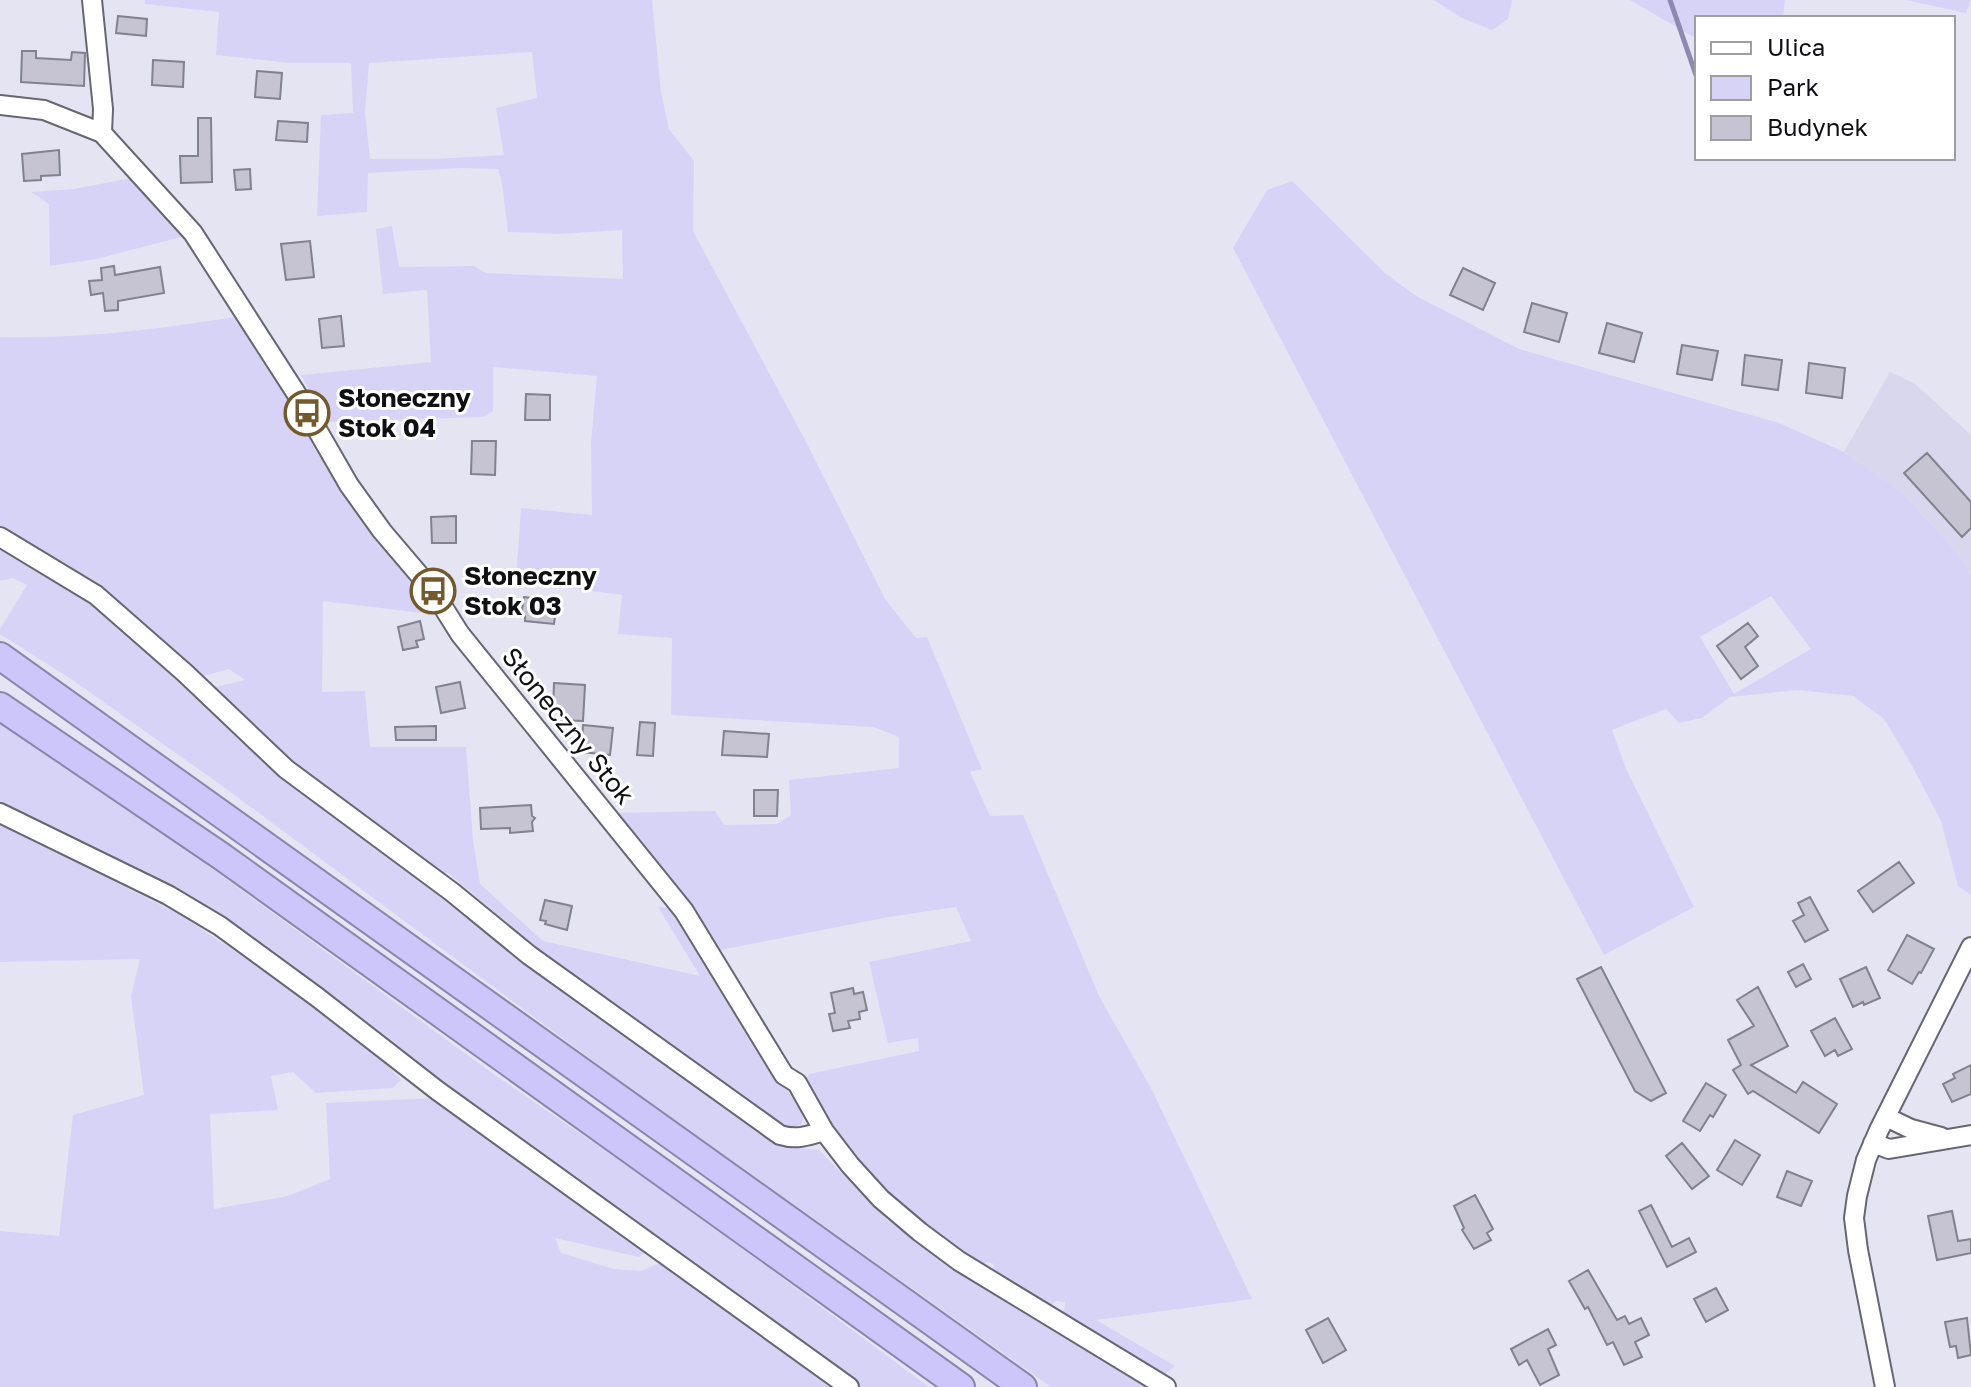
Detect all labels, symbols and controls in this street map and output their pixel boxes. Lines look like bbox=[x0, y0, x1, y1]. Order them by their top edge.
legend bbox=[1695, 16, 1955, 160]
text: Ulica bbox=[1767, 32, 1825, 61]
text: Park bbox=[1767, 72, 1819, 101]
text: Budynek bbox=[1767, 112, 1868, 141]
place label: Słoneczny Stok 04 bbox=[338, 382, 471, 443]
bus stop icon: Słoneczny Stok 04 bbox=[283, 389, 331, 437]
place label: Słoneczny Stok 03 bbox=[464, 560, 597, 621]
bus stop icon: Słoneczny Stok 03 bbox=[409, 567, 457, 615]
street label: Słoneczny Stok bbox=[496, 641, 641, 811]

